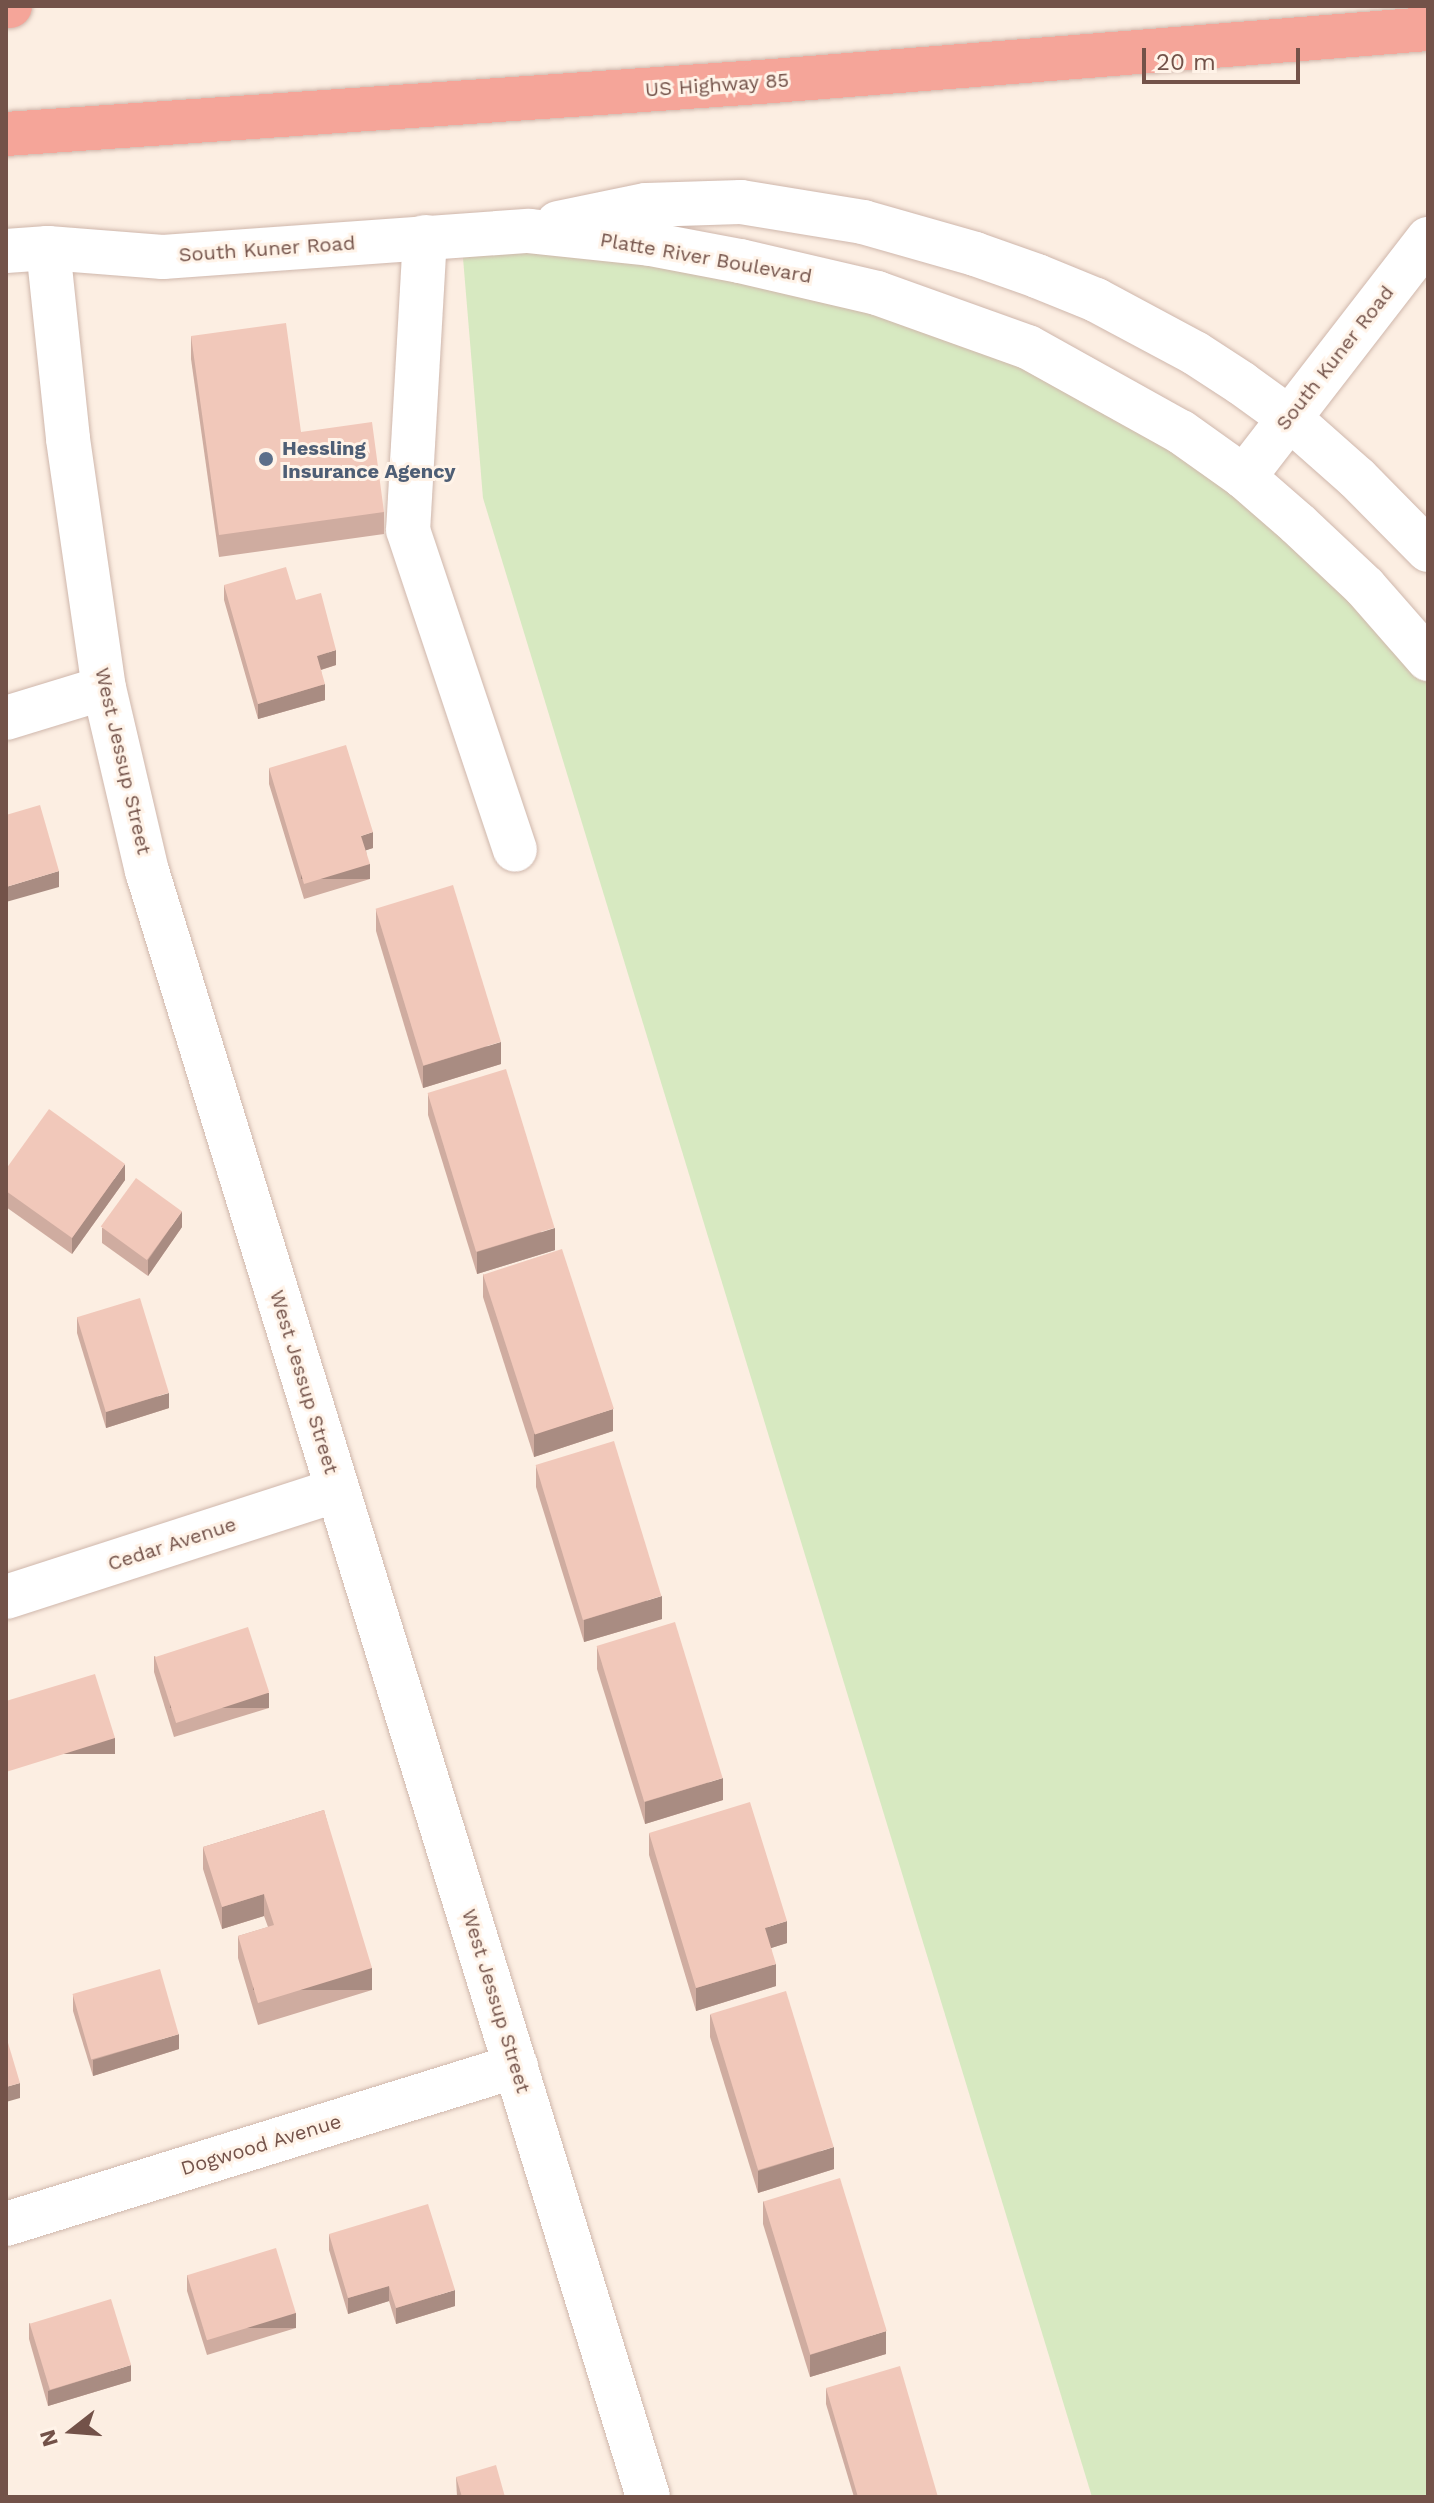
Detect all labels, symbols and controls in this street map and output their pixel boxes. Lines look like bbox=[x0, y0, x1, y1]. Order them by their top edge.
scale bar bbox=[1146, 32, 1304, 82]
text: 20 m bbox=[1156, 48, 1216, 76]
street label: US Highway 85 bbox=[644, 68, 790, 102]
street label: Platte River Boulevard bbox=[598, 228, 814, 288]
street label: South Kuner Road bbox=[178, 231, 356, 267]
street label: South Kuner Road bbox=[1271, 281, 1399, 435]
place label: Hessling Insurance Agency bbox=[282, 436, 456, 483]
marker: Hessling Insurance Agency bbox=[257, 450, 275, 468]
street label: West Jessup Street bbox=[90, 665, 156, 857]
street label: West Jessup Street bbox=[265, 1287, 343, 1477]
street label: Cedar Avenue bbox=[104, 1512, 240, 1576]
street label: West Jessup Street bbox=[457, 1906, 535, 2096]
street label: Dogwood Avenue bbox=[177, 2109, 345, 2181]
north arrow bbox=[32, 2391, 112, 2471]
text: N bbox=[34, 2427, 63, 2450]

